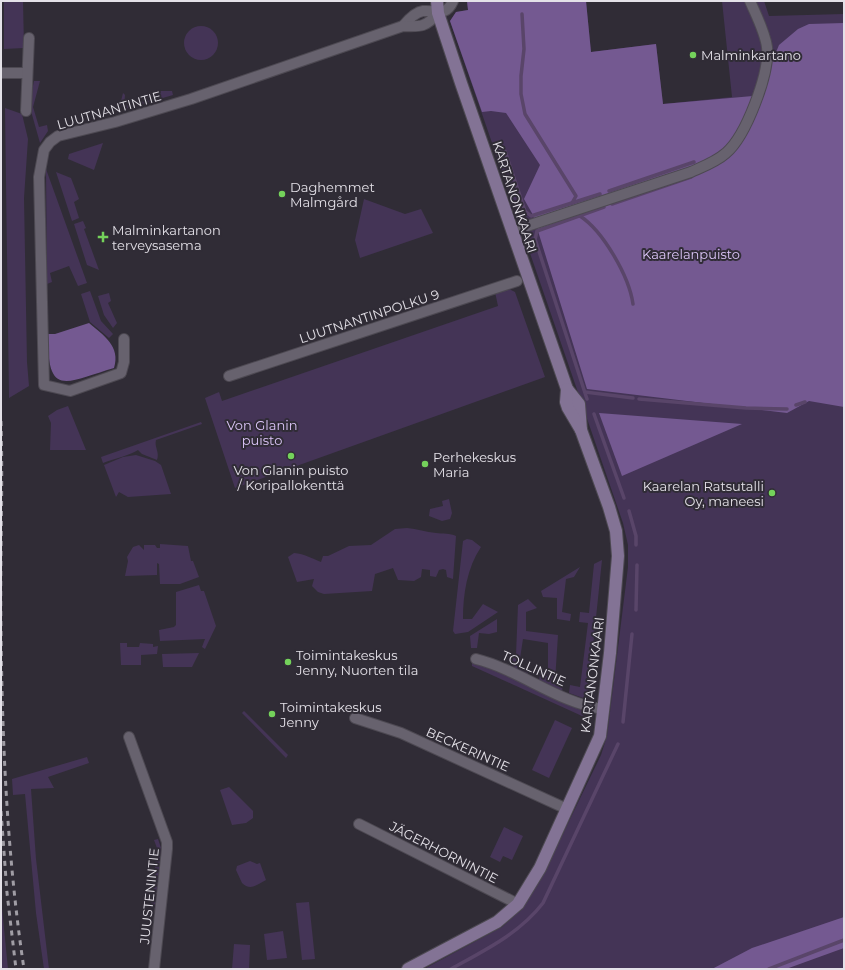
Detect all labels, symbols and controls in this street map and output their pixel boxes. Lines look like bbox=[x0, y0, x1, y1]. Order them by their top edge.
place label: Malminkartano bbox=[701, 47, 801, 63]
marker: Malminkartano bbox=[688, 50, 698, 60]
street label: LUUTNANTINTIE bbox=[55, 87, 163, 133]
street label: KARTANONKAARI bbox=[489, 139, 541, 255]
place label: Daghemmet Malmgård bbox=[290, 179, 375, 210]
marker: Daghemmet Malmgård bbox=[277, 189, 287, 199]
place label: Malminkartanon terveysasema bbox=[112, 222, 221, 253]
marker: Malminkartanon terveysasema bbox=[97, 231, 109, 243]
park label: Kaarelanpuisto bbox=[642, 246, 740, 262]
street label: LUUTNANTINPOLKU 9 bbox=[297, 286, 441, 346]
park label: Von Glanin puisto bbox=[227, 417, 298, 448]
place label: Perhekeskus Maria bbox=[433, 449, 516, 480]
marker: Von Glanin puisto / Koripallokenttä bbox=[286, 451, 296, 461]
marker: Perhekeskus Maria bbox=[420, 459, 430, 469]
place label: Von Glanin puisto / Koripallokenttä bbox=[234, 462, 348, 493]
place label: Kaarelan Ratsutalli Oy, maneesi bbox=[643, 478, 764, 509]
marker: Kaarelan Ratsutalli Oy, maneesi bbox=[767, 488, 777, 498]
street label: KARTANONKAARI bbox=[577, 616, 607, 734]
place label: Toimintakeskus Jenny, Nuorten tila bbox=[295, 647, 418, 678]
street label: TOLLINTIE bbox=[500, 647, 568, 689]
marker: Toimintakeskus Jenny, Nuorten tila bbox=[283, 657, 293, 667]
place label: Toimintakeskus Jenny bbox=[279, 699, 382, 730]
marker: Toimintakeskus Jenny bbox=[267, 709, 277, 719]
street label: BECKERINTIE bbox=[424, 723, 512, 775]
street label: JÄGERHORNINTIE bbox=[386, 817, 501, 886]
street label: JUUSTENINTIE bbox=[136, 847, 162, 946]

